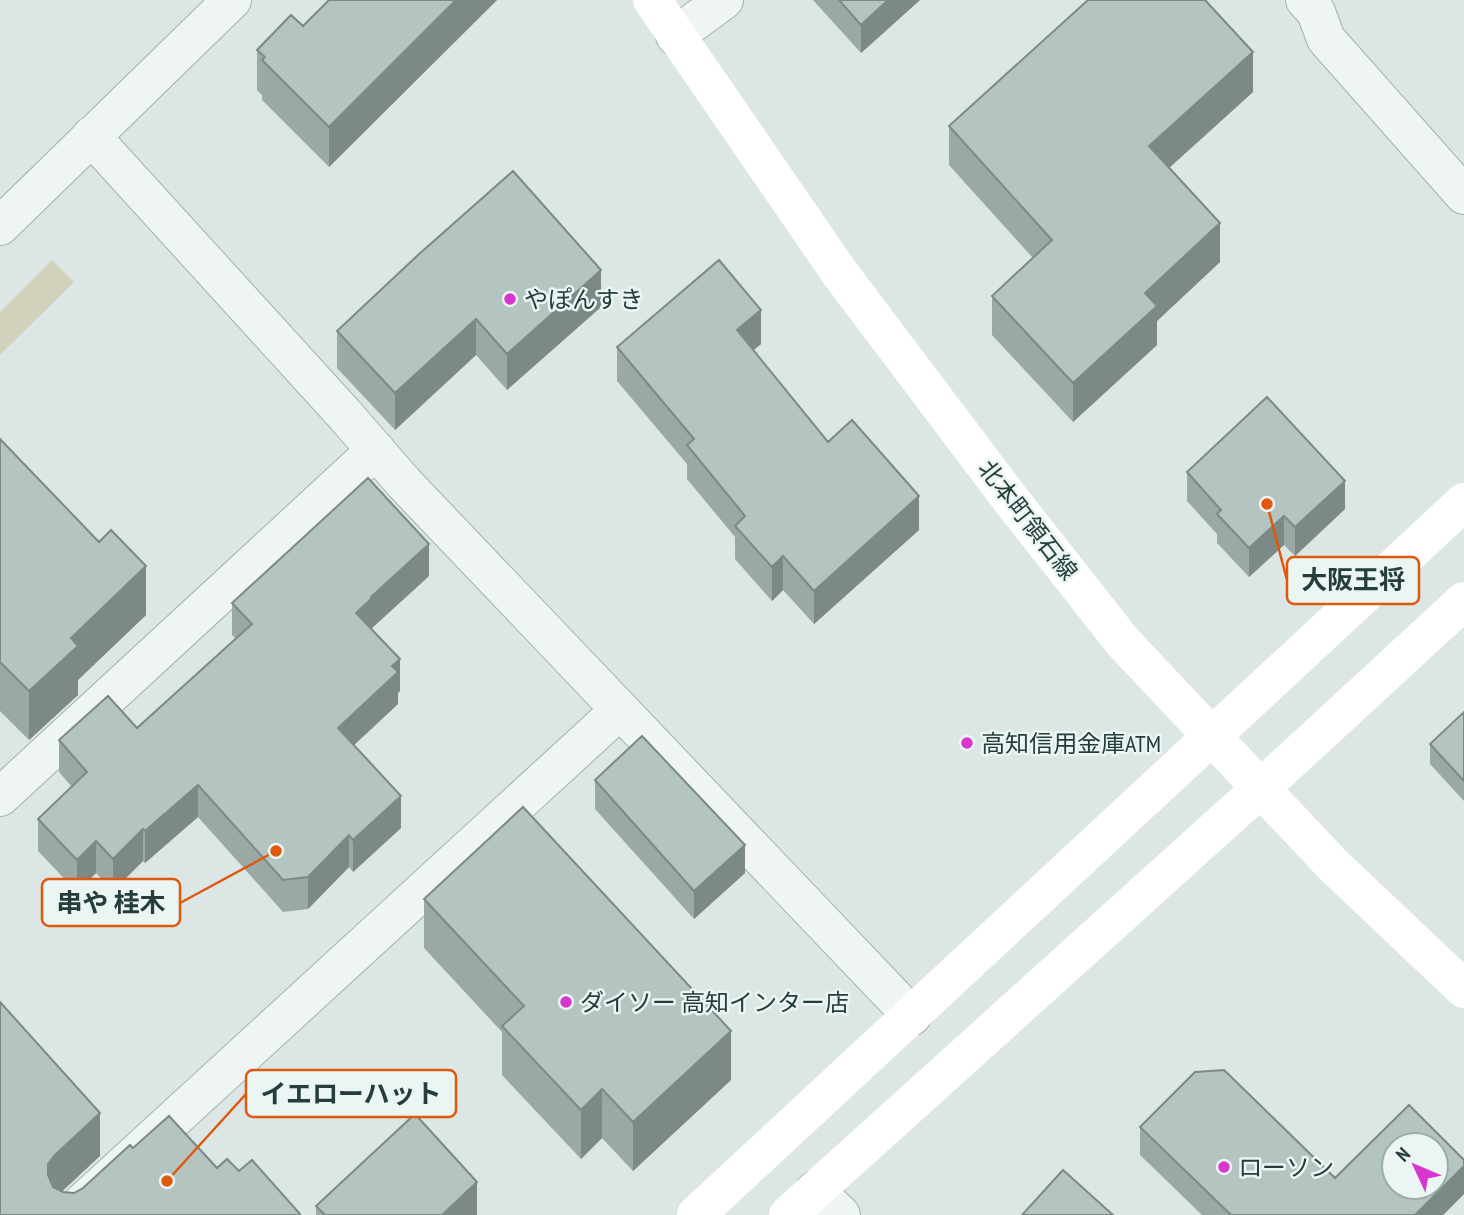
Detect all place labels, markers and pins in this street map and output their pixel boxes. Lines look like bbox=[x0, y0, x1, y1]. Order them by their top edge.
place label: やぽんすき bbox=[524, 284, 644, 315]
marker: やぽんすき bbox=[502, 291, 518, 307]
callout: 大阪王将 bbox=[1287, 557, 1419, 604]
place label: 高知信用金庫ATM bbox=[981, 728, 1161, 759]
marker: 高知信用金庫ATM bbox=[959, 735, 975, 751]
callout: 串や 桂木 bbox=[42, 879, 180, 926]
place label: ダイソー 高知インター店 bbox=[580, 987, 849, 1018]
marker: ダイソー 高知インター店 bbox=[558, 994, 574, 1010]
callout: イエローハット bbox=[246, 1070, 456, 1117]
place label: ローソン bbox=[1238, 1152, 1334, 1183]
marker: ローソン bbox=[1216, 1159, 1232, 1175]

